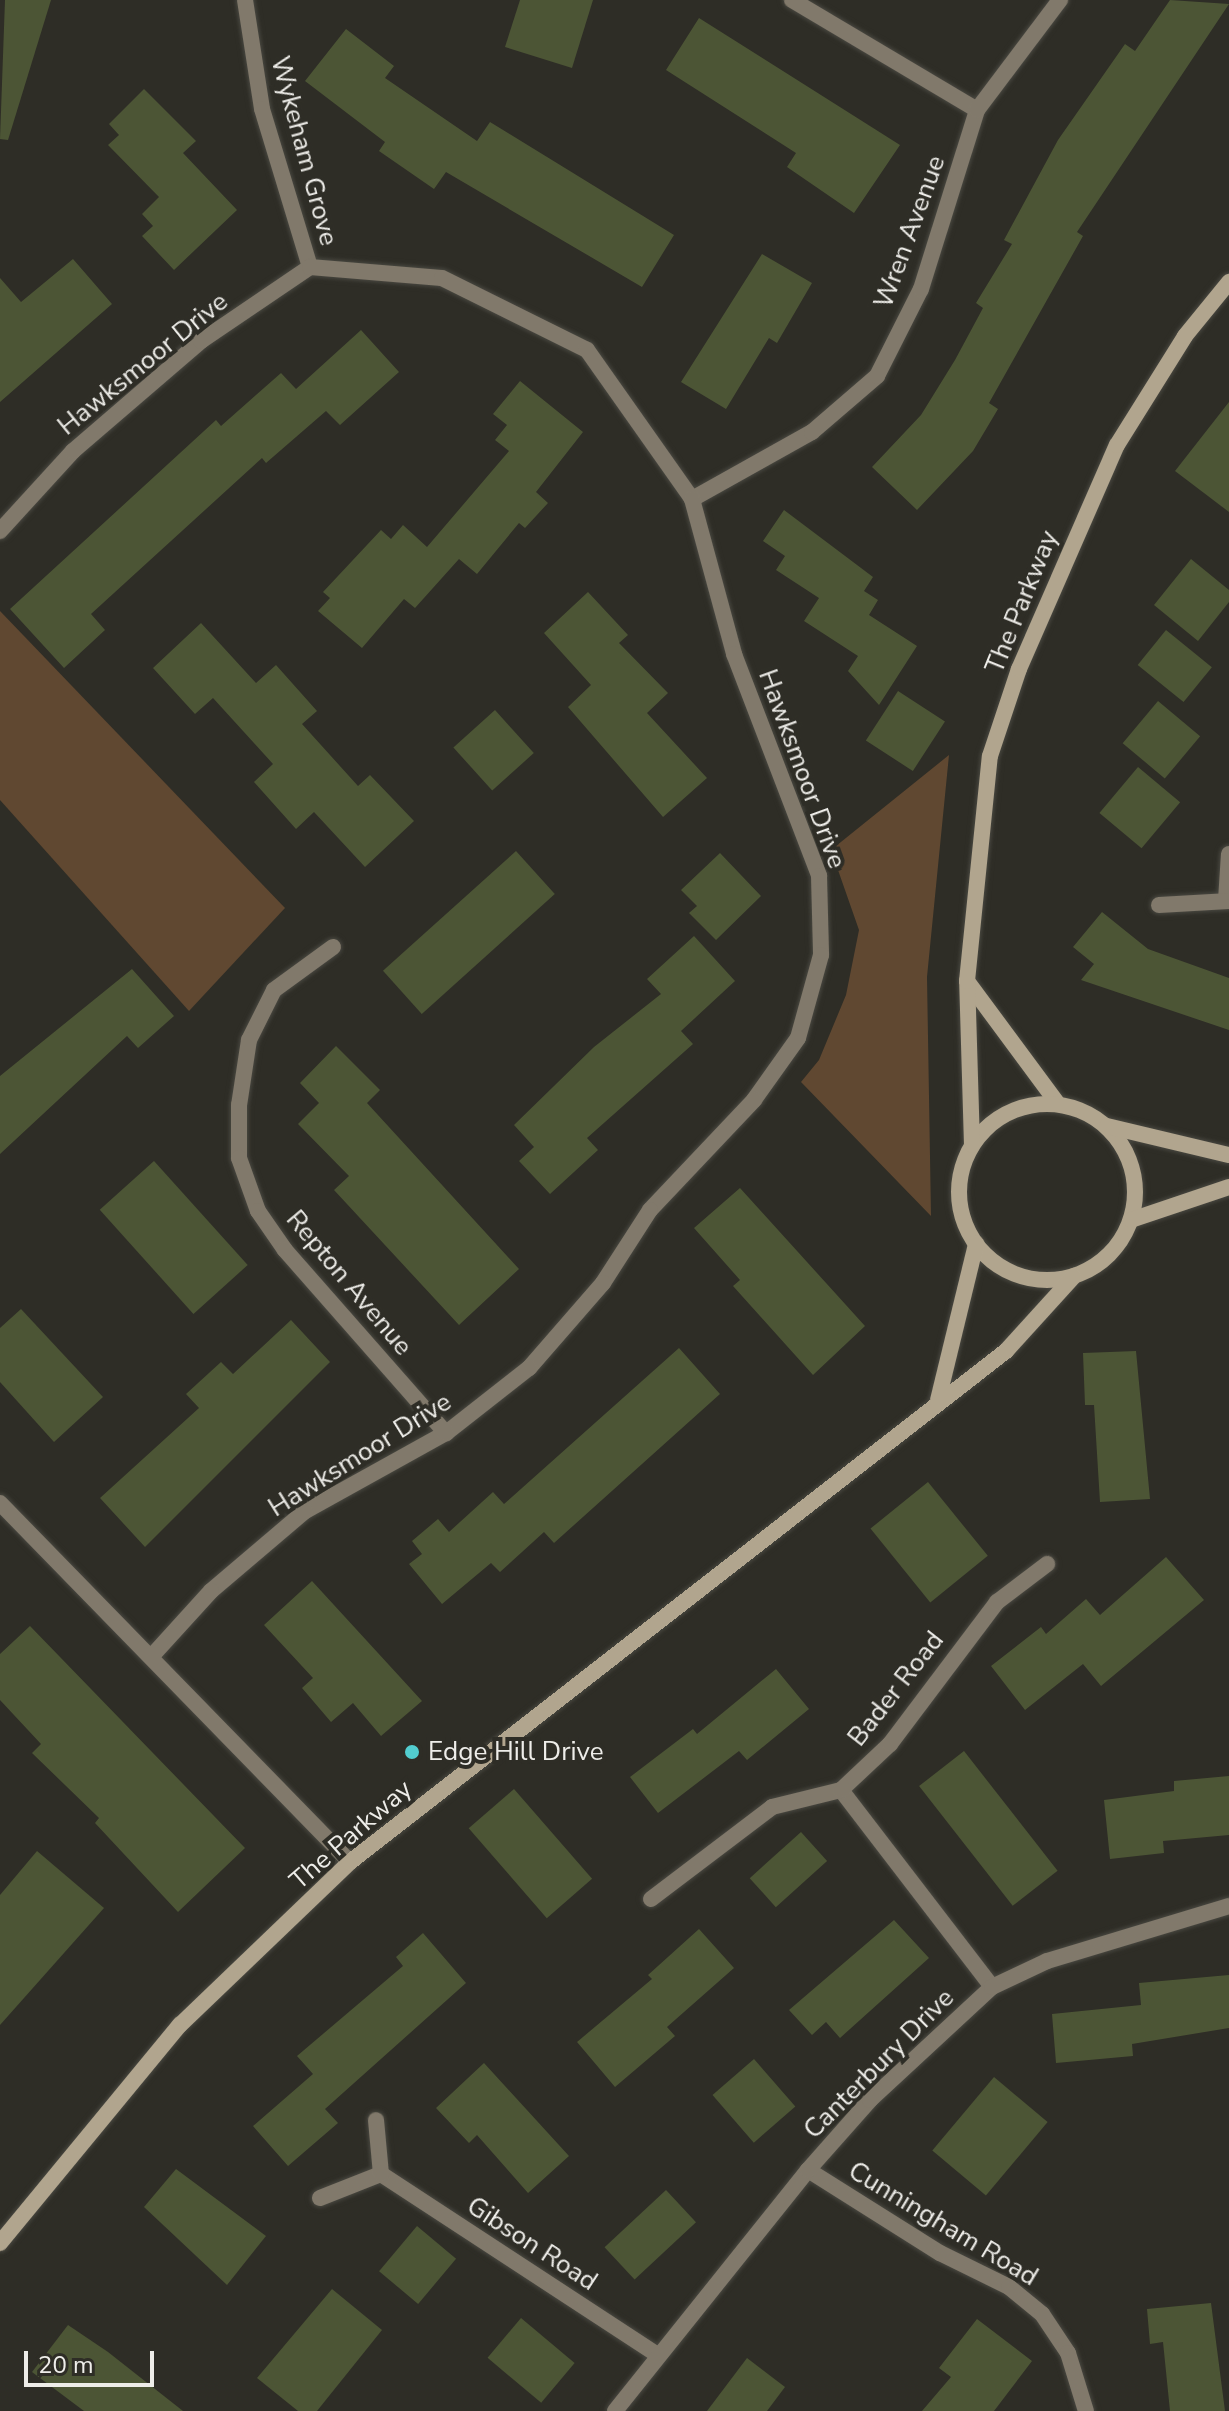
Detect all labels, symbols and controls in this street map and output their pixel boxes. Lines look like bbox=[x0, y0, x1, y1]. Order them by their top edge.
street label: Wykeham Grove bbox=[264, 53, 344, 249]
street label: Wren Avenue bbox=[868, 151, 952, 313]
street label: Hawksmoor Drive bbox=[52, 286, 234, 442]
street label: The Parkway bbox=[979, 526, 1065, 678]
street label: Hawksmoor Drive bbox=[752, 665, 852, 873]
street label: Repton Avenue bbox=[279, 1204, 419, 1362]
street label: Hawksmoor Drive bbox=[263, 1386, 457, 1524]
street label: Bader Road bbox=[842, 1625, 950, 1753]
place label: Edge Hill Drive bbox=[428, 1736, 604, 1768]
marker: Edge Hill Drive bbox=[403, 1743, 421, 1761]
street label: The Parkway bbox=[284, 1774, 418, 1896]
street label: Canterbury Drive bbox=[798, 1983, 960, 2145]
street label: Cunningham Road bbox=[843, 2155, 1043, 2293]
street label: Gibson Road bbox=[461, 2190, 603, 2298]
scale bar bbox=[28, 2335, 158, 2385]
text: 20 m bbox=[38, 2349, 94, 2381]

